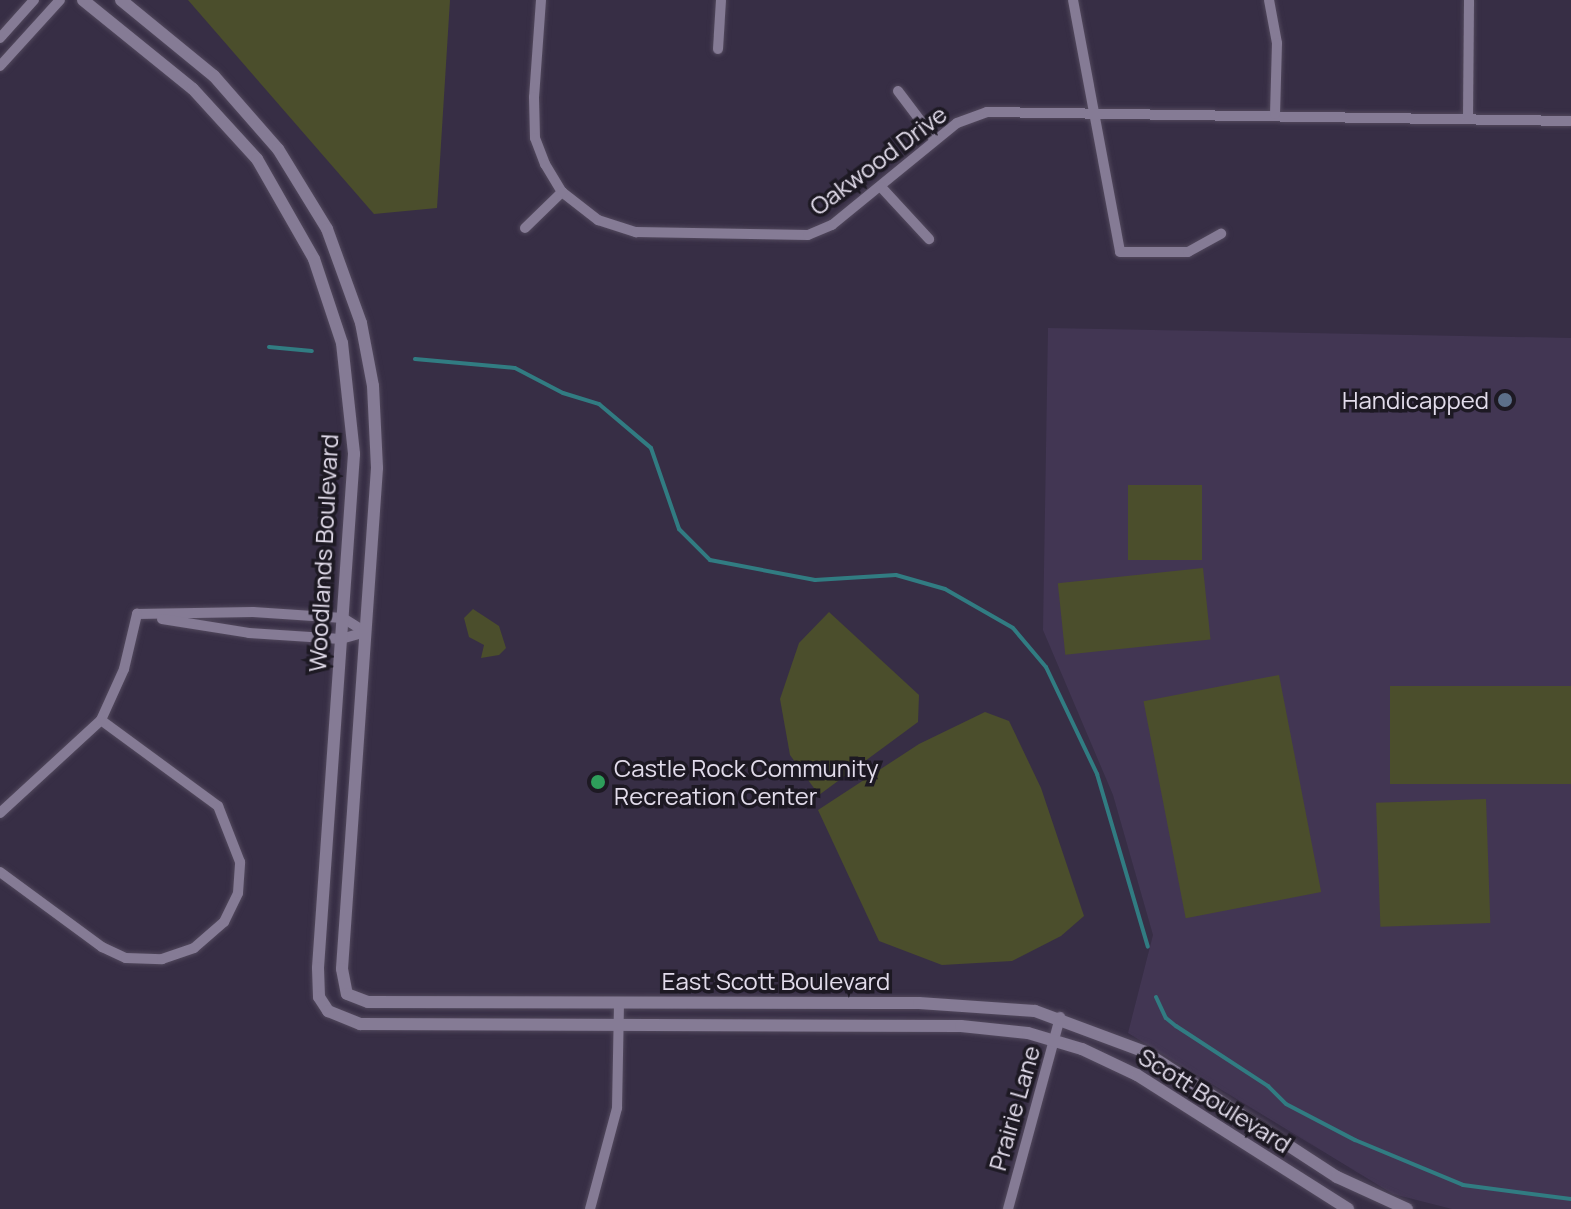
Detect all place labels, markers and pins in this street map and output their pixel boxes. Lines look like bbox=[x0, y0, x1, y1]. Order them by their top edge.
place label: Handicapped bbox=[1342, 386, 1489, 414]
marker: Handicapped bbox=[1496, 391, 1514, 409]
place label: Castle Rock Community Recreation Center bbox=[614, 754, 879, 810]
marker: Castle Rock Community Recreation Center bbox=[589, 773, 607, 791]

